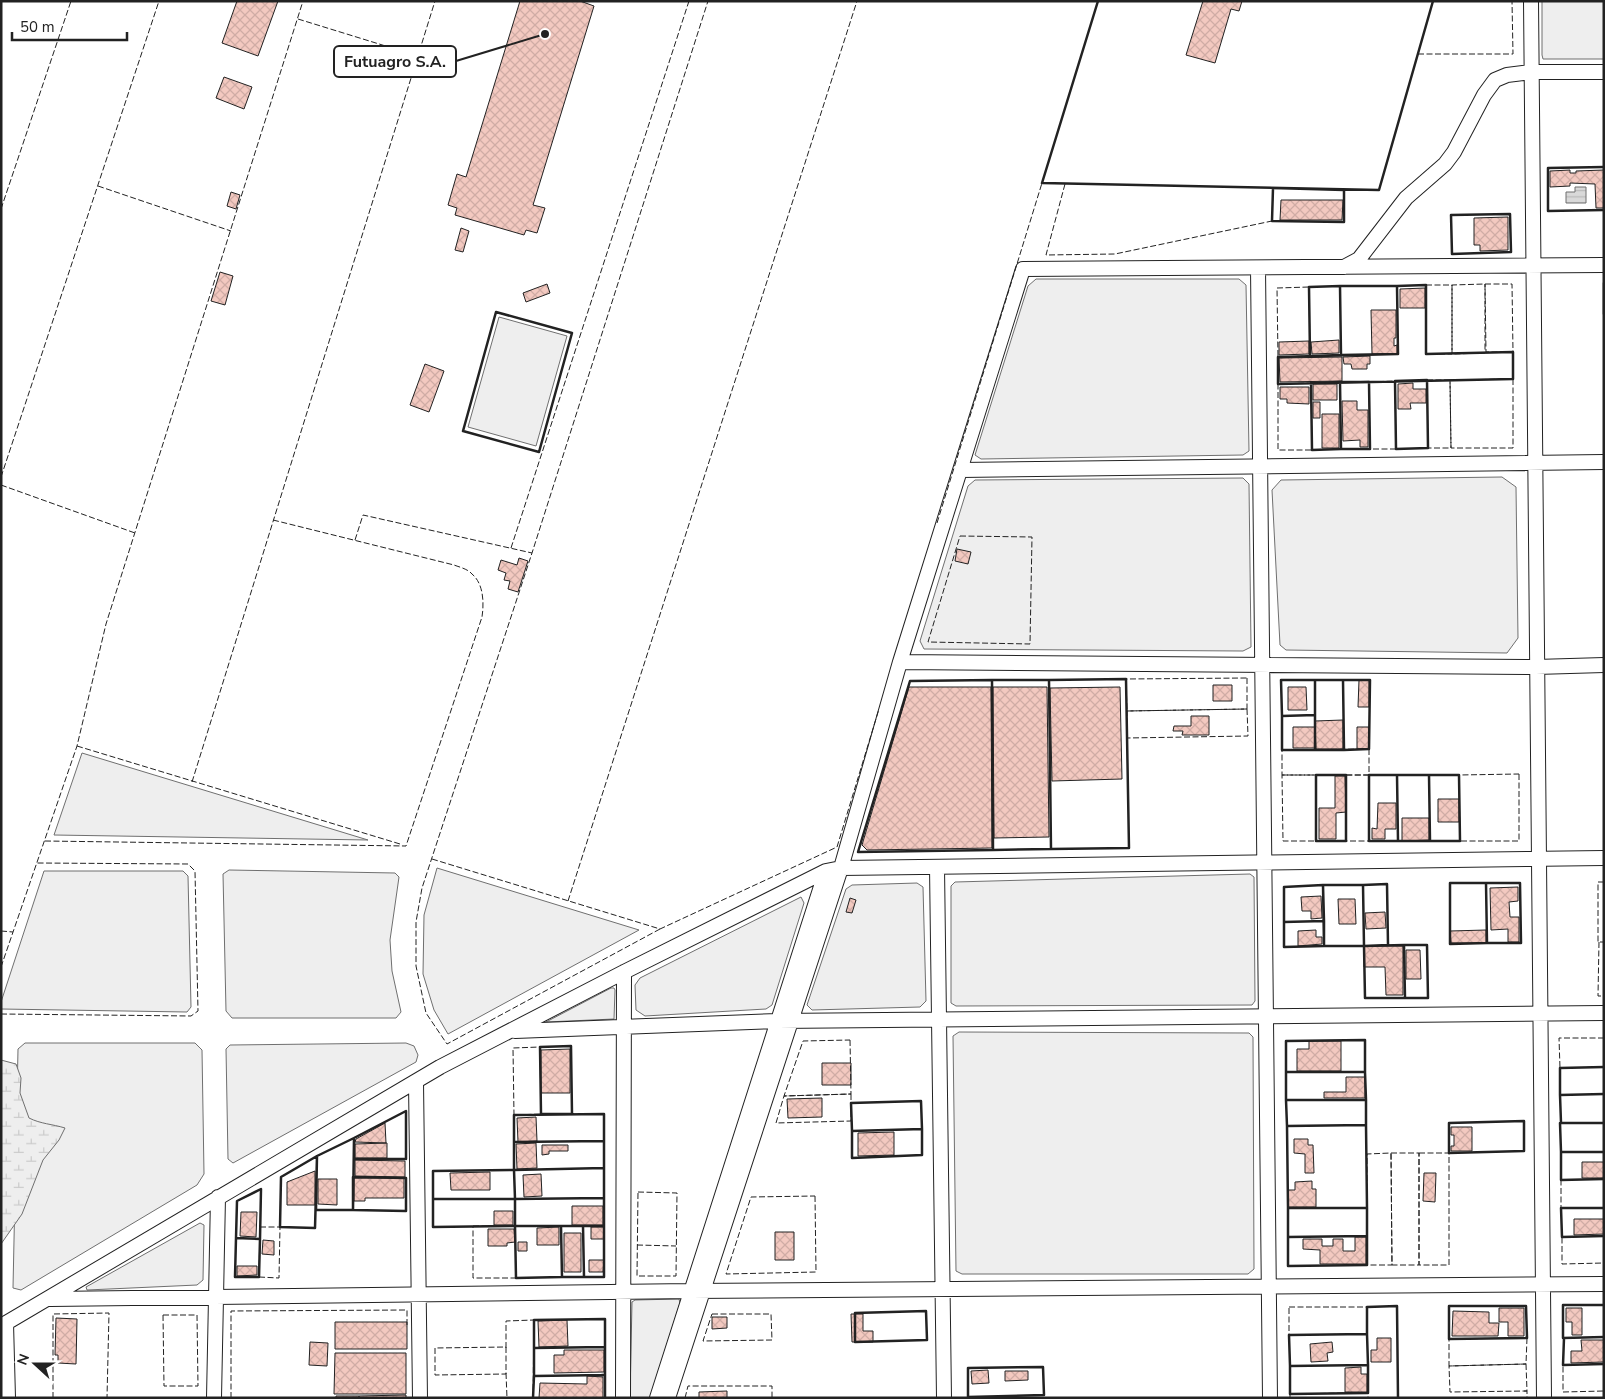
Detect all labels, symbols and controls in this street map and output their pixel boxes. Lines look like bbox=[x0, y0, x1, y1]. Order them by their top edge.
scale bar bbox=[12, 10, 128, 42]
text: 50 m bbox=[20, 17, 55, 37]
callout: Futuagro S.A. bbox=[334, 46, 456, 77]
text: Futuagro S.A. bbox=[344, 51, 446, 73]
north arrow bbox=[10, 1339, 60, 1389]
text: N bbox=[13, 1351, 34, 1368]

